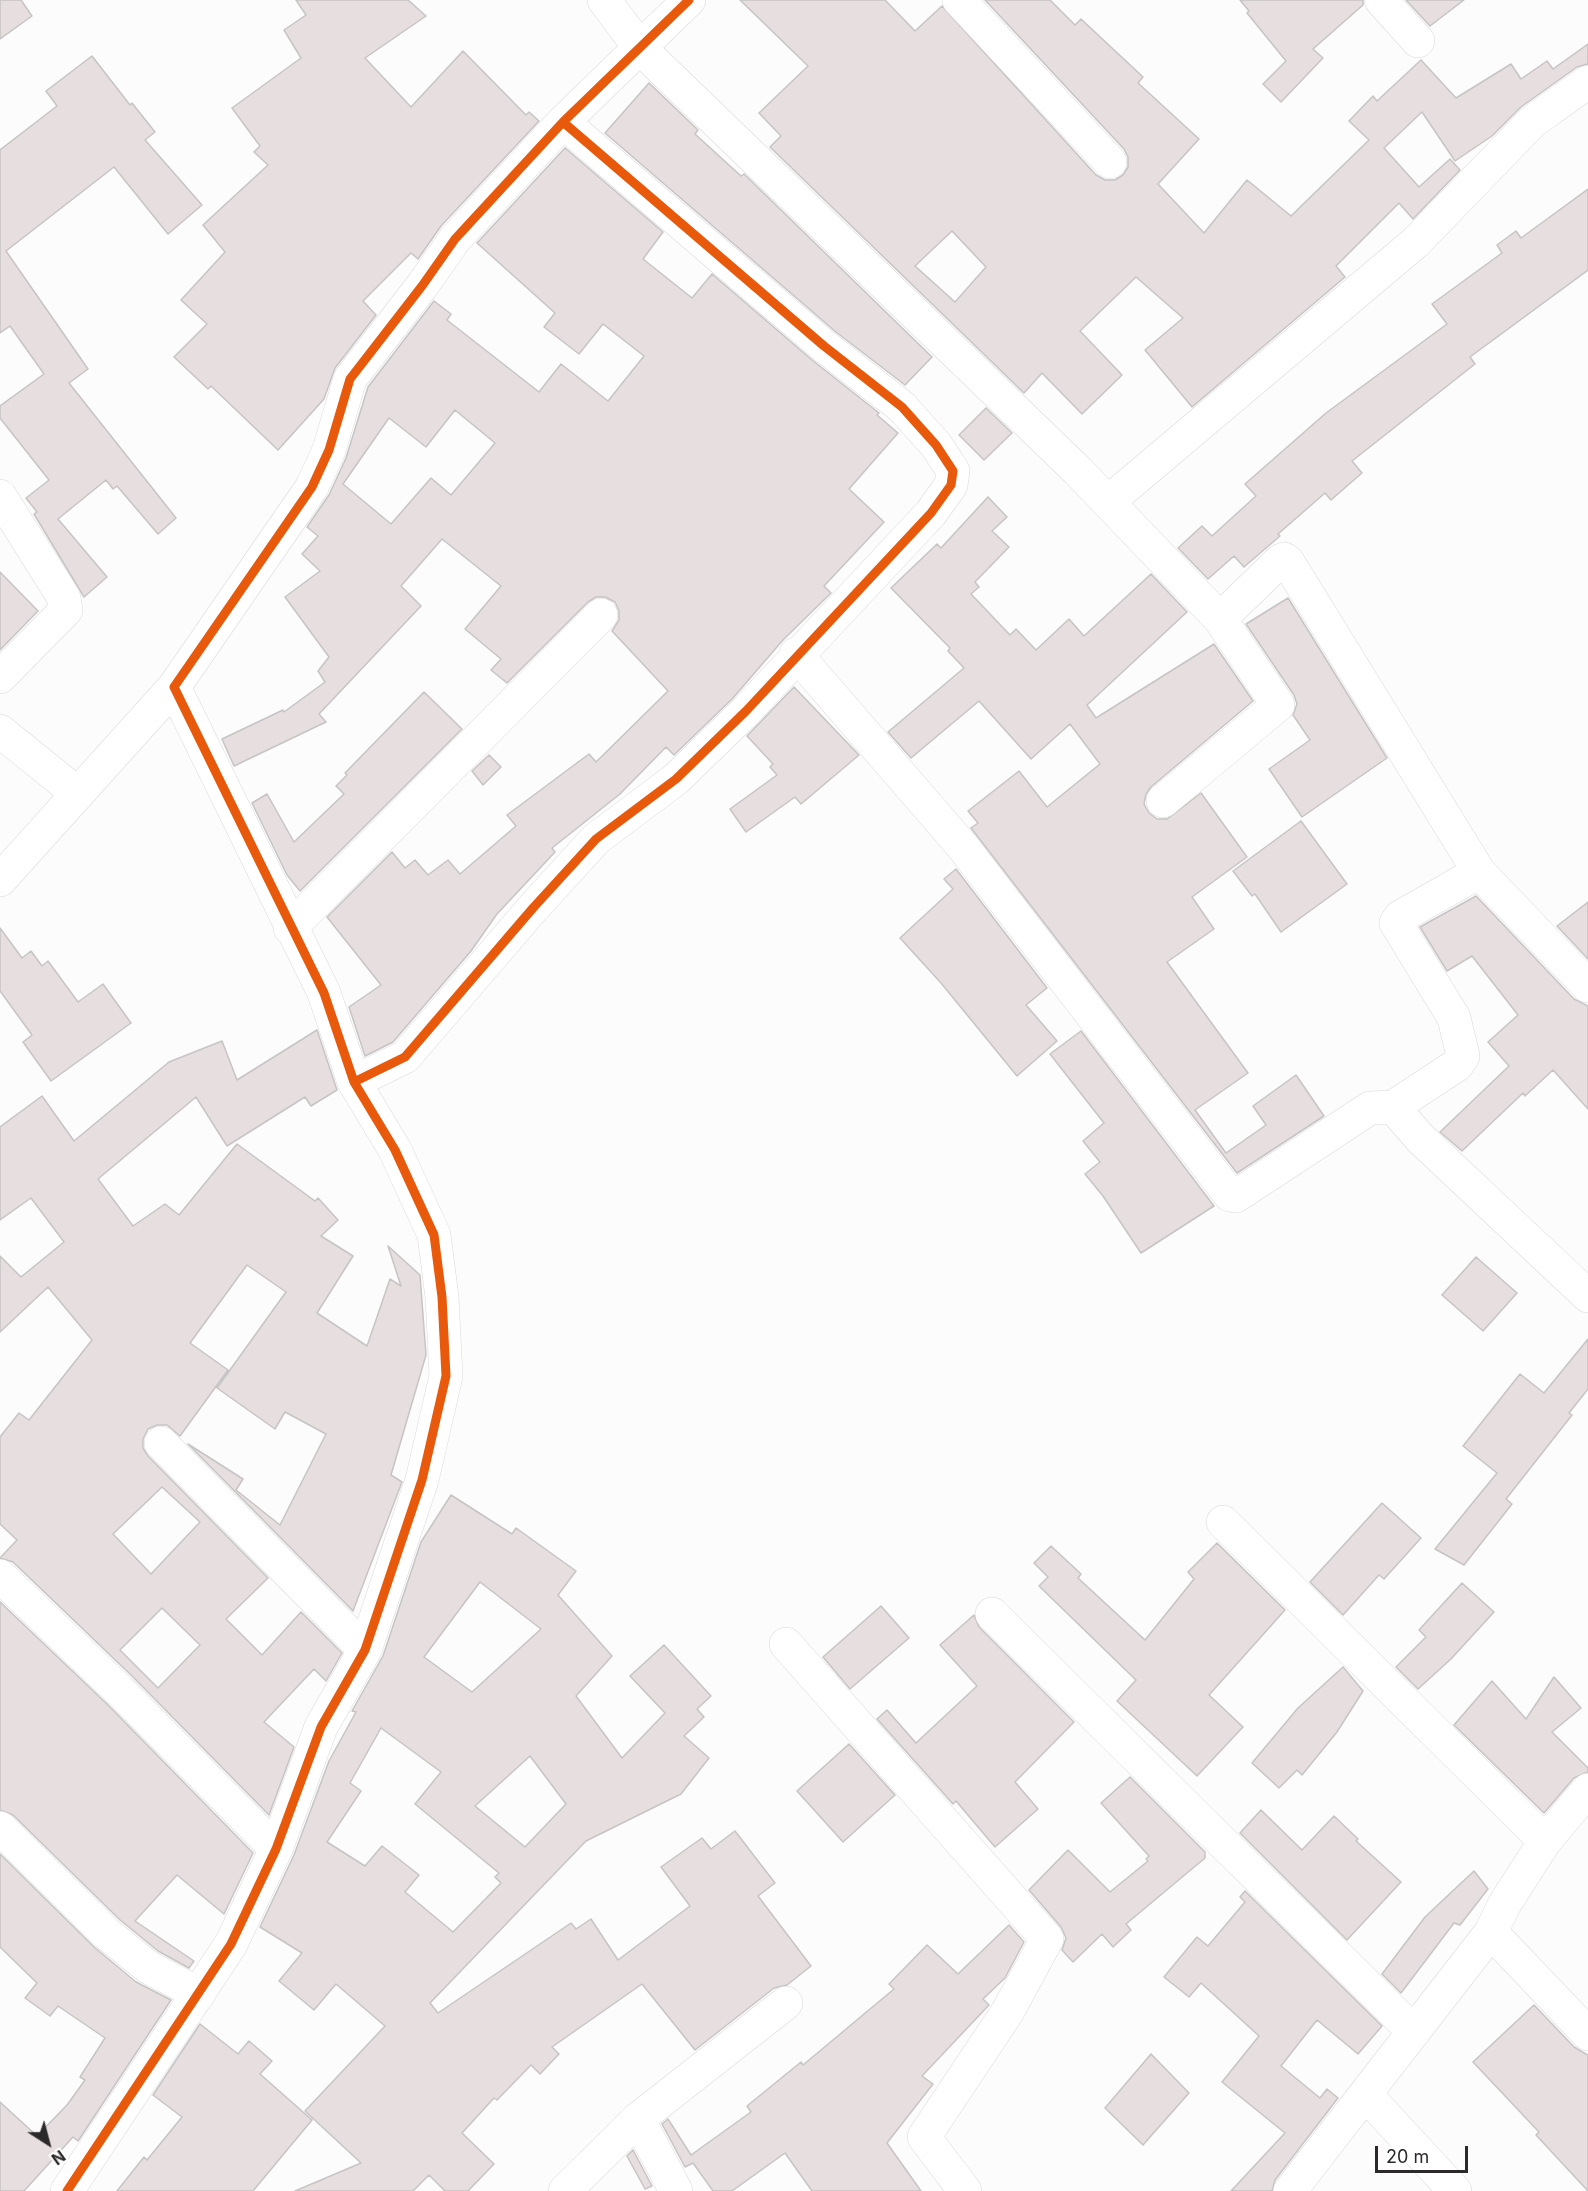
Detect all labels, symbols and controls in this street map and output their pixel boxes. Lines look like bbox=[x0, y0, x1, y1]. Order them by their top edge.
north arrow bbox=[18, 2113, 78, 2173]
scale bar bbox=[1378, 2134, 1471, 2172]
text: N bbox=[48, 2146, 69, 2169]
text: 20 m bbox=[1386, 2146, 1429, 2167]

